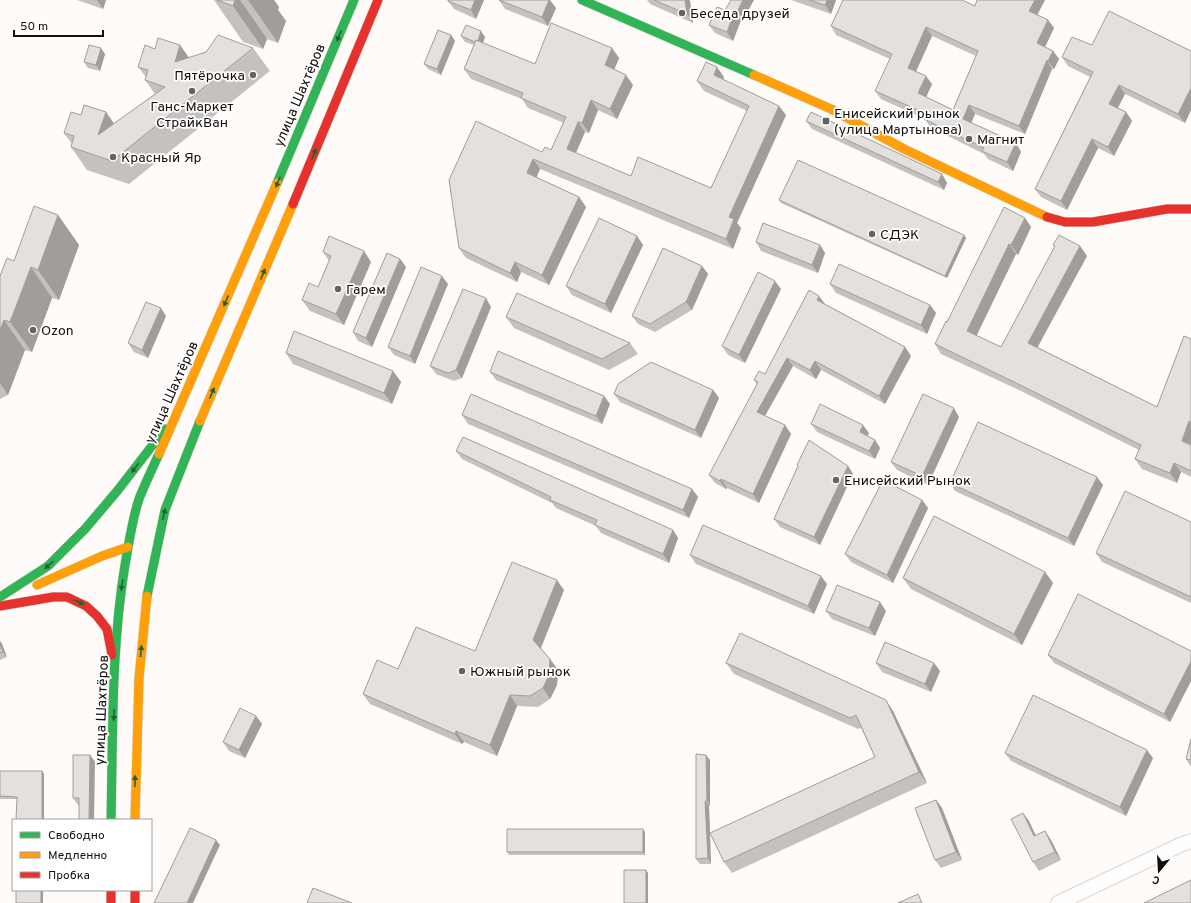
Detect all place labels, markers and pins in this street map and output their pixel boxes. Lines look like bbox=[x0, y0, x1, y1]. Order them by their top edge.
place label: Беседа друзей bbox=[690, 6, 790, 23]
marker: Беседа друзей bbox=[677, 8, 687, 18]
place label: Пятёрочка bbox=[174, 68, 245, 85]
marker: Пятёрочка bbox=[248, 70, 258, 80]
marker: Ганс-Маркет СтрайкВан bbox=[187, 86, 197, 96]
place label: Ганс-Маркет СтрайкВан bbox=[150, 99, 234, 132]
place label: Енисейский рынок (улица Мартынова) bbox=[834, 106, 962, 139]
marker: Енисейский рынок (улица Мартынова) bbox=[821, 116, 831, 126]
place label: Магнит bbox=[977, 132, 1024, 149]
marker: Магнит bbox=[964, 134, 974, 144]
place label: Красный Яр bbox=[121, 150, 202, 167]
marker: Красный Яр bbox=[108, 152, 118, 162]
place label: СДЭК bbox=[880, 227, 919, 244]
marker: СДЭК bbox=[867, 229, 877, 239]
place label: Гарем bbox=[346, 282, 386, 299]
marker: Гарем bbox=[333, 284, 343, 294]
place label: Ozon bbox=[41, 323, 74, 340]
marker: Ozon bbox=[28, 325, 38, 335]
place label: Енисейский Рынок bbox=[844, 473, 971, 490]
marker: Енисейский Рынок bbox=[831, 475, 841, 485]
place label: Южный рынок bbox=[470, 664, 571, 681]
marker: Южный рынок bbox=[457, 666, 467, 676]

